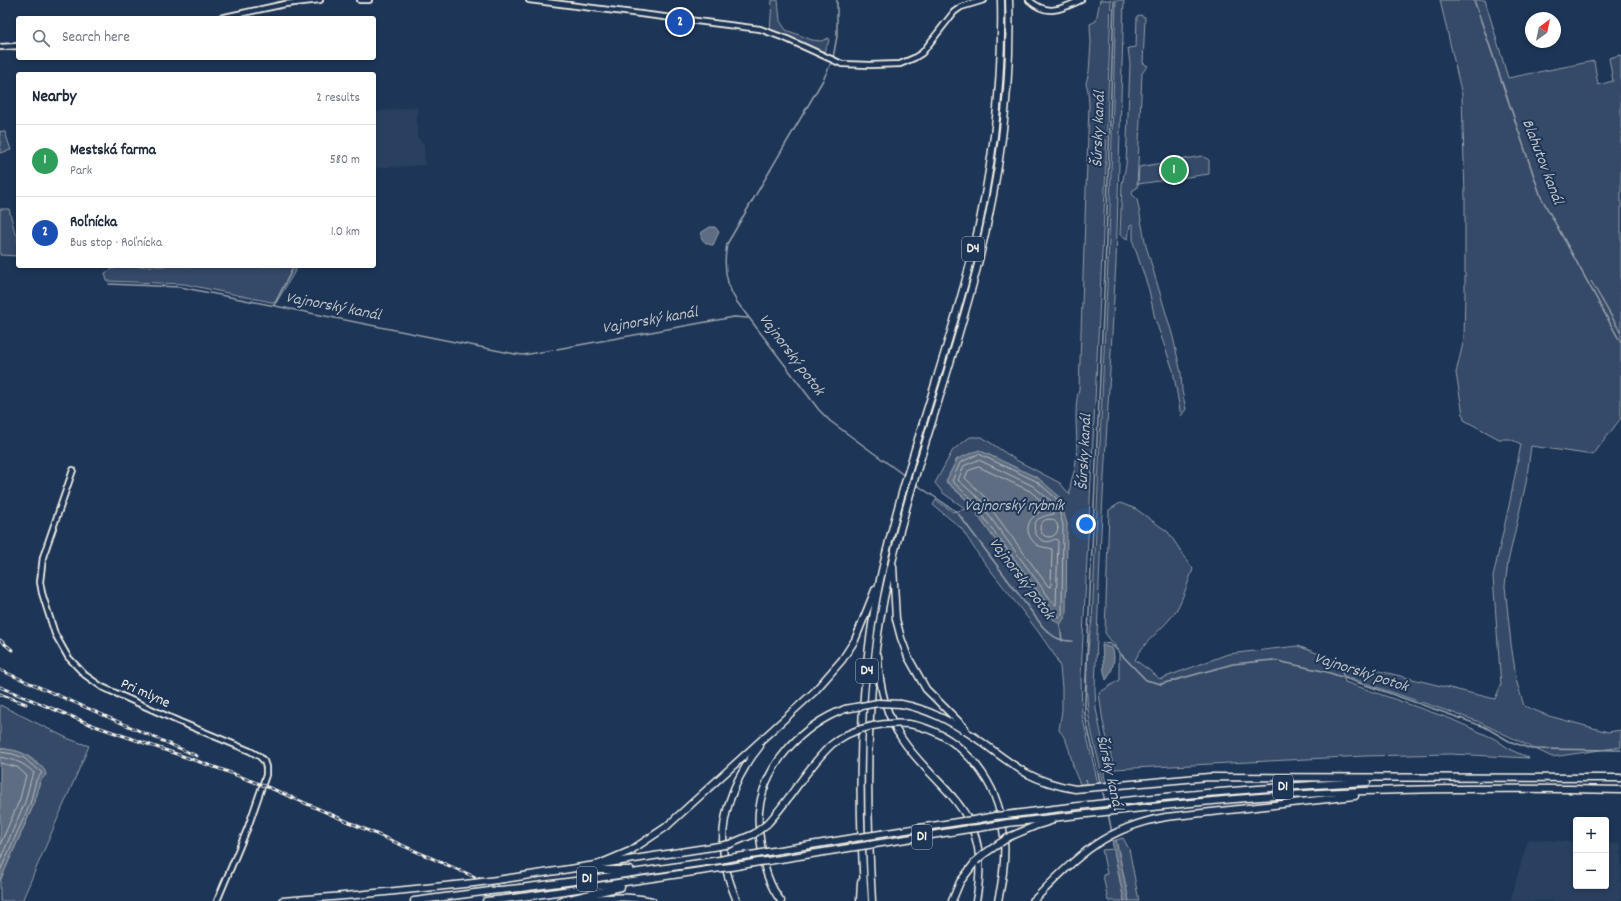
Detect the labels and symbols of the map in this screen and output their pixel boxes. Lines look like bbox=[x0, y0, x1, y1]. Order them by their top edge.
pin: 2 bbox=[667, 7, 693, 37]
north arrow bbox=[1525, 12, 1561, 48]
water label: Šúrsky kanál bbox=[1086, 89, 1112, 167]
water label: Blahutov kanál bbox=[1515, 116, 1569, 209]
pin: 1 bbox=[1161, 155, 1187, 185]
road number: D4 bbox=[962, 237, 984, 261]
water label: Vajnorský kanál bbox=[283, 287, 384, 328]
water label: Vajnorský kanál bbox=[600, 301, 701, 341]
water label: Vajnorský potok bbox=[753, 309, 830, 402]
water label: Šúrsky kanál bbox=[1072, 412, 1099, 491]
water label: Vajnorský rybník bbox=[964, 495, 1065, 518]
your location bbox=[1076, 514, 1096, 534]
water label: Vajnorský potok bbox=[983, 533, 1060, 626]
water label: Vajnorský potok bbox=[1311, 647, 1412, 699]
road number: D4 bbox=[856, 659, 878, 683]
street label: Pri mlyne bbox=[117, 673, 174, 715]
water label: Šúrsky kanál bbox=[1089, 733, 1129, 814]
road number: D1 bbox=[1273, 775, 1293, 799]
road number: D1 bbox=[912, 825, 932, 849]
road number: D1 bbox=[577, 867, 597, 891]

